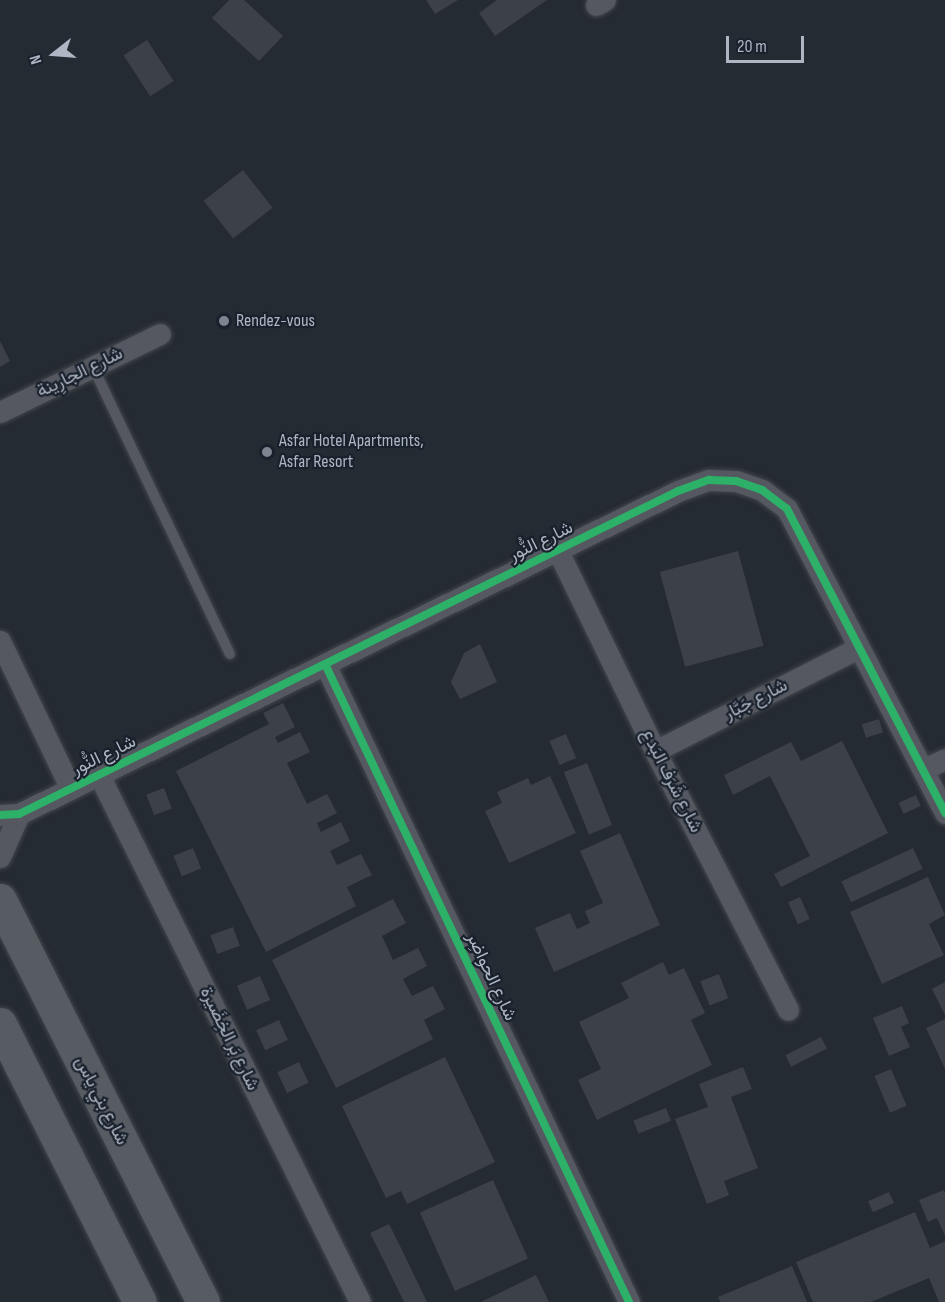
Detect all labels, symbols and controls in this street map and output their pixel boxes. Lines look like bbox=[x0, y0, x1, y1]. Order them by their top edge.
north arrow bbox=[24, 24, 84, 84]
scale bar bbox=[729, 24, 807, 62]
text: 20 m bbox=[737, 36, 767, 57]
text: N bbox=[26, 53, 47, 66]
place label: Rendez-vous bbox=[236, 310, 315, 332]
marker: Rendez-vous bbox=[217, 314, 231, 328]
street label: شارع الجارِينة bbox=[34, 343, 126, 403]
place label: Asfar Hotel Apartments, Asfar Resort bbox=[279, 431, 424, 474]
marker: Asfar Hotel Apartments, Asfar Resort bbox=[260, 445, 274, 459]
street label: شارع النُّور bbox=[505, 517, 577, 567]
street label: شارع جَبَّار bbox=[721, 675, 791, 725]
street label: شارع شَرَف البَدع bbox=[636, 725, 706, 837]
street label: شارع النُّور bbox=[68, 731, 140, 781]
street label: شارع الحواضِر bbox=[461, 929, 521, 1025]
street label: شارع بَر الخِضَيرة bbox=[195, 984, 263, 1094]
street label: شارع بني ياس bbox=[69, 1053, 133, 1149]

